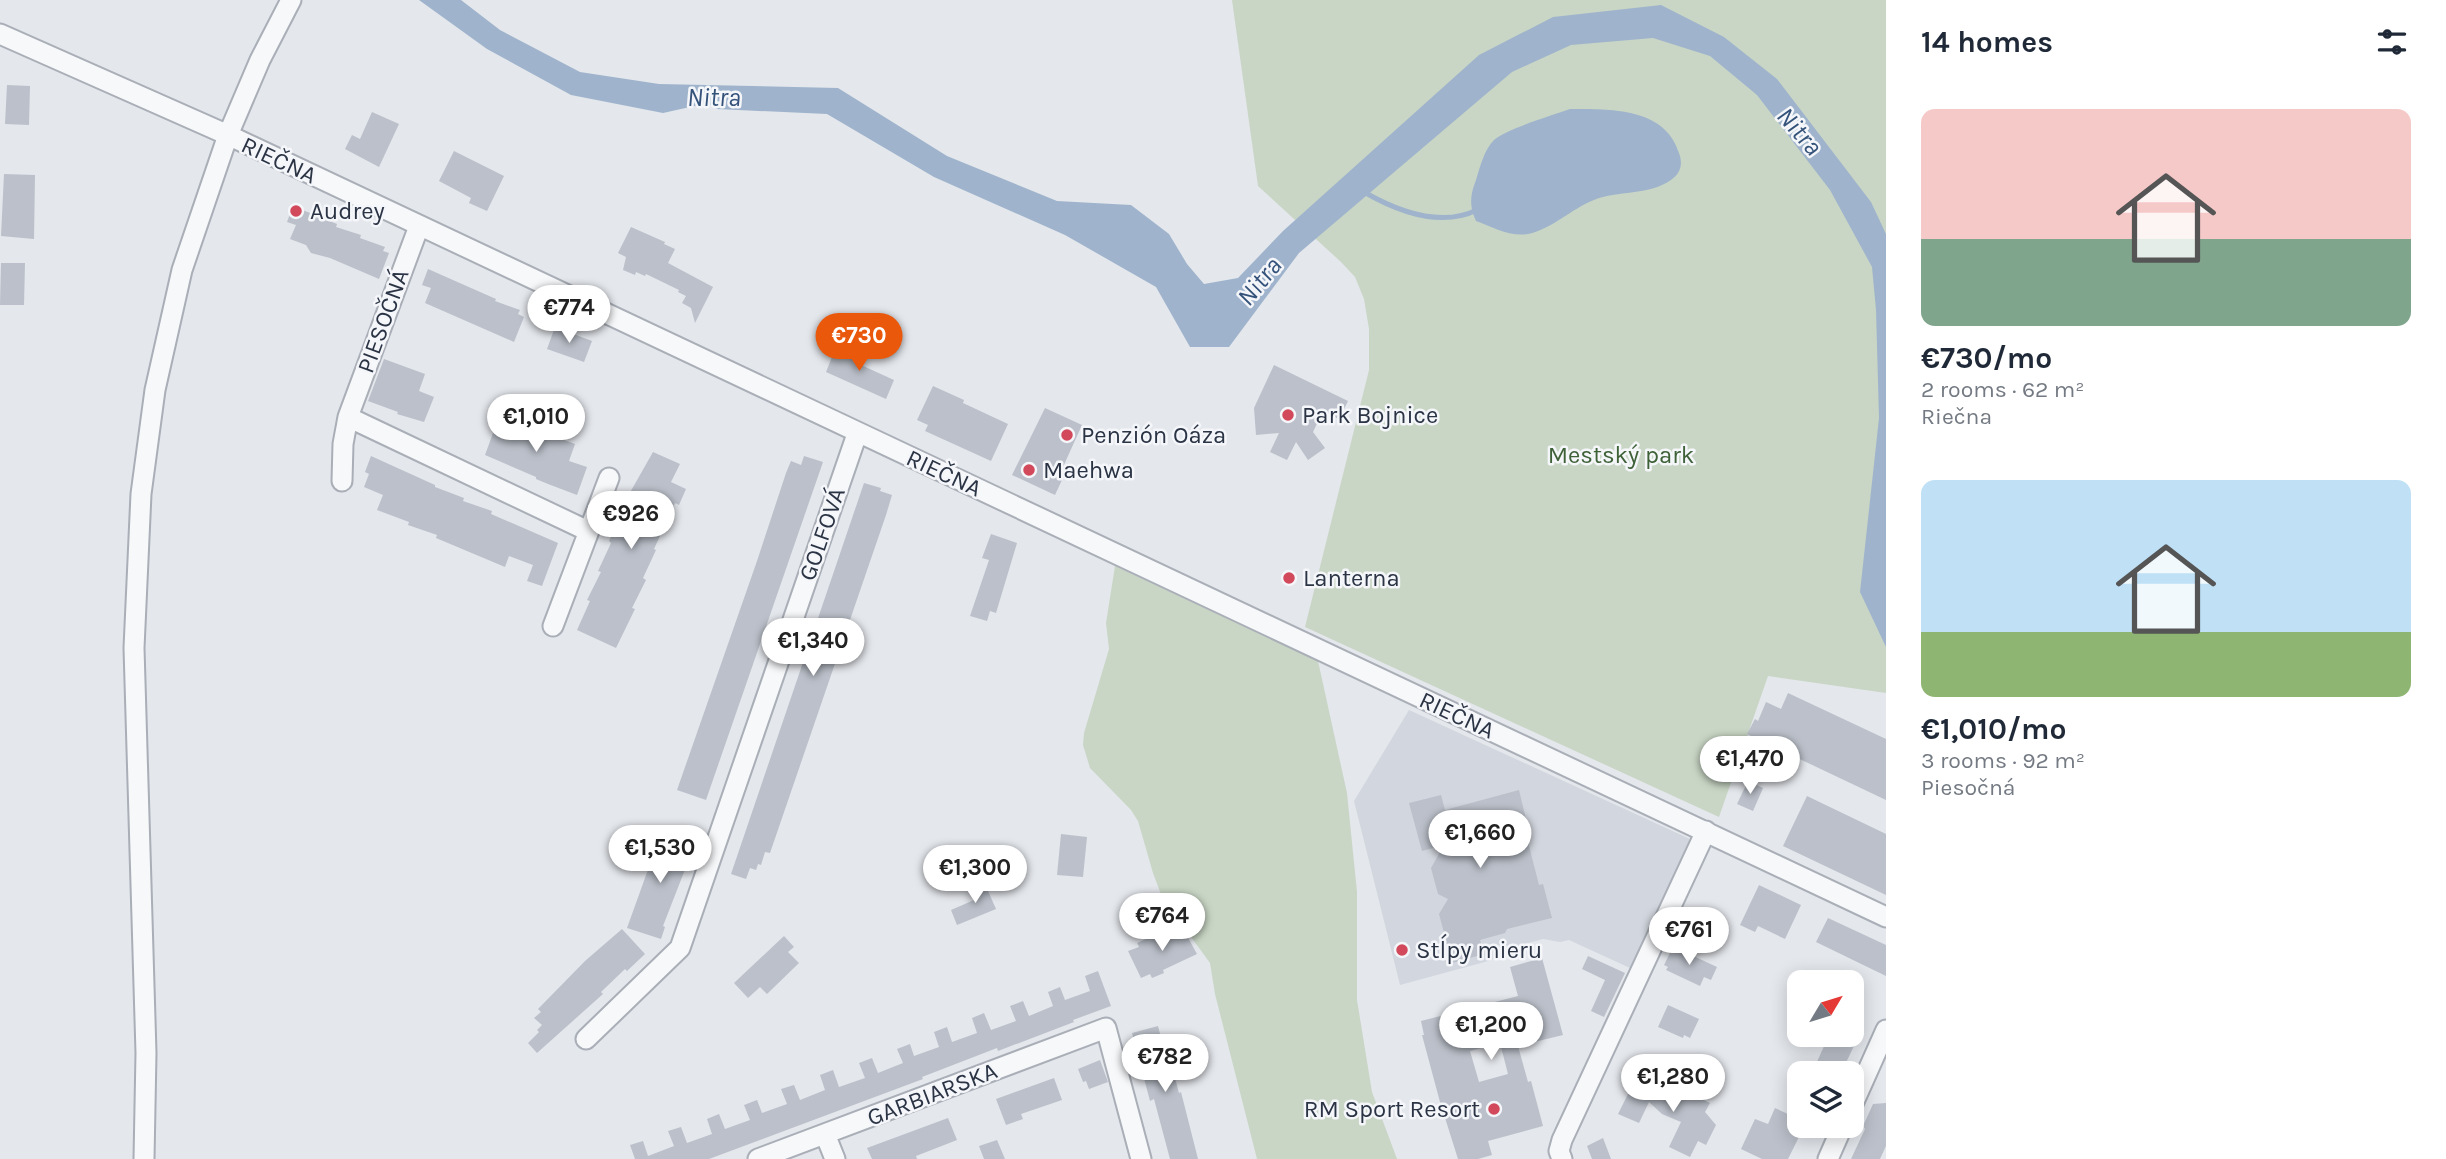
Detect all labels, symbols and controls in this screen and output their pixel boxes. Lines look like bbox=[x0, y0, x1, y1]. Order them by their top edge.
icon: filters bbox=[2373, 23, 2411, 61]
text: 14 homes bbox=[1921, 24, 2053, 60]
water label: Nitra bbox=[687, 82, 741, 113]
water label: Nitra bbox=[1770, 101, 1829, 162]
street label: RIEČNA bbox=[237, 130, 322, 190]
icon: home bbox=[2103, 155, 2229, 281]
place label: Audrey bbox=[310, 197, 385, 225]
marker: Audrey bbox=[288, 203, 304, 219]
water label: Nitra bbox=[1230, 251, 1288, 312]
street label: PIESOČNÁ bbox=[350, 265, 415, 377]
pin: €774 bbox=[528, 286, 610, 345]
text: €774 bbox=[543, 294, 595, 321]
pin: €730 bbox=[818, 314, 900, 373]
text: €730 bbox=[832, 322, 886, 349]
text: €730/mo bbox=[1921, 340, 2052, 376]
text: 2 rooms · 62 m² bbox=[1921, 376, 2085, 403]
pin: €1,010 bbox=[479, 394, 593, 454]
place label: Park Bojnice bbox=[1302, 401, 1438, 429]
text: €1,010 bbox=[503, 403, 569, 430]
text: Riečna bbox=[1921, 403, 1992, 430]
marker: Park Bojnice bbox=[1280, 407, 1296, 423]
place label: Penzión Oáza bbox=[1081, 421, 1226, 449]
marker: Penzión Oáza bbox=[1059, 427, 1075, 443]
park label: Mestský park bbox=[1548, 441, 1694, 469]
street label: RIEČNA bbox=[902, 443, 987, 503]
place label: Maehwa bbox=[1043, 456, 1134, 484]
marker: Maehwa bbox=[1021, 462, 1037, 478]
street label: GOLFOVÁ bbox=[792, 483, 851, 584]
pin: €926 bbox=[590, 491, 672, 551]
text: €926 bbox=[603, 500, 659, 527]
icon: home bbox=[2103, 526, 2229, 652]
place label: Lanterna bbox=[1303, 564, 1400, 592]
marker: Lanterna bbox=[1281, 570, 1297, 586]
pin: €1,340 bbox=[756, 618, 870, 678]
text: €1,340 bbox=[777, 627, 849, 654]
street label: RIEČNA bbox=[1415, 685, 1500, 745]
text: €1,010/mo bbox=[1921, 711, 2067, 747]
pin: €1,470 bbox=[1693, 736, 1807, 796]
text: €1,470 bbox=[1716, 745, 1784, 772]
text: 3 rooms · 92 m² bbox=[1921, 747, 2085, 774]
text: Piesočná bbox=[1921, 774, 2015, 801]
pin: €1,660 bbox=[1423, 810, 1537, 870]
text: €1,660 bbox=[1444, 819, 1516, 846]
pin: €1,530 bbox=[603, 826, 717, 885]
text: €1,530 bbox=[625, 834, 695, 861]
pin: €1,300 bbox=[918, 846, 1032, 905]
text: €1,300 bbox=[939, 854, 1011, 881]
pin: €764 bbox=[1121, 894, 1203, 953]
text: €764 bbox=[1135, 902, 1189, 929]
pin: €761 bbox=[1648, 908, 1730, 967]
text: €761 bbox=[1665, 916, 1713, 943]
place label: Stĺpy mieru bbox=[1416, 933, 1542, 964]
marker: Stĺpy mieru bbox=[1394, 942, 1410, 958]
north arrow bbox=[1787, 970, 1864, 1046]
map controls bbox=[1787, 970, 1864, 1138]
pin: €1,200 bbox=[1434, 1002, 1548, 1062]
text: €1,200 bbox=[1455, 1011, 1527, 1038]
pin: €782 bbox=[1124, 1034, 1206, 1094]
text: €782 bbox=[1138, 1043, 1192, 1070]
pin: €1,280 bbox=[1616, 1054, 1730, 1114]
street label: GARBIARSKA bbox=[863, 1056, 1001, 1132]
button: layers bbox=[1787, 1061, 1864, 1138]
text: €1,280 bbox=[1637, 1063, 1709, 1090]
place label: RM Sport Resort bbox=[1304, 1095, 1480, 1123]
marker: RM Sport Resort bbox=[1486, 1101, 1502, 1117]

